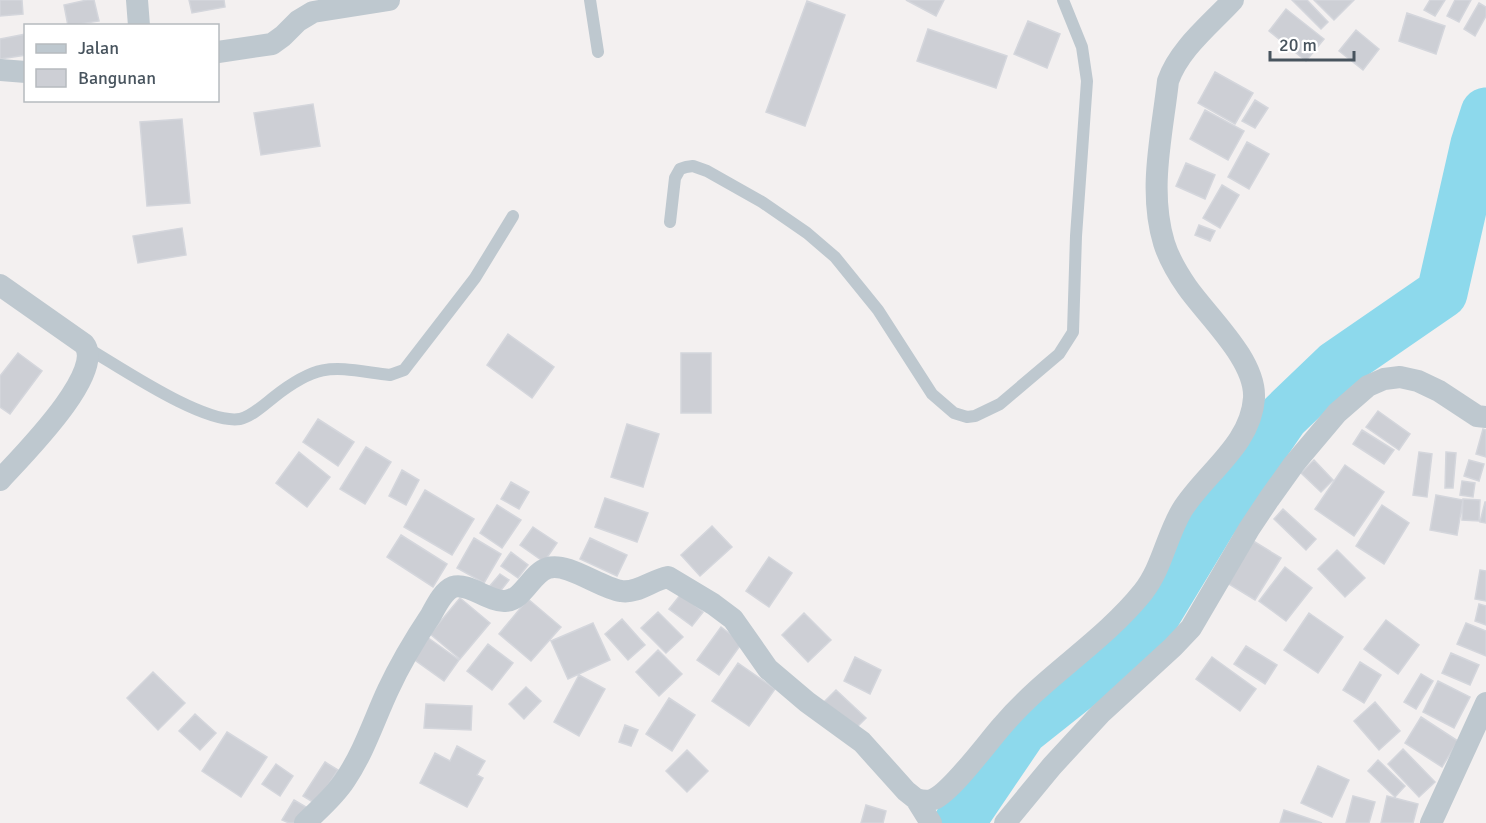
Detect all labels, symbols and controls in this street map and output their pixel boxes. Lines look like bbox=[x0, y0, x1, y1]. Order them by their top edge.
legend bbox=[24, 24, 219, 102]
scale bar bbox=[1270, 24, 1354, 62]
text: 20 m bbox=[1279, 34, 1317, 56]
text: Jalan bbox=[78, 37, 119, 59]
text: Bangunan bbox=[78, 67, 156, 89]

